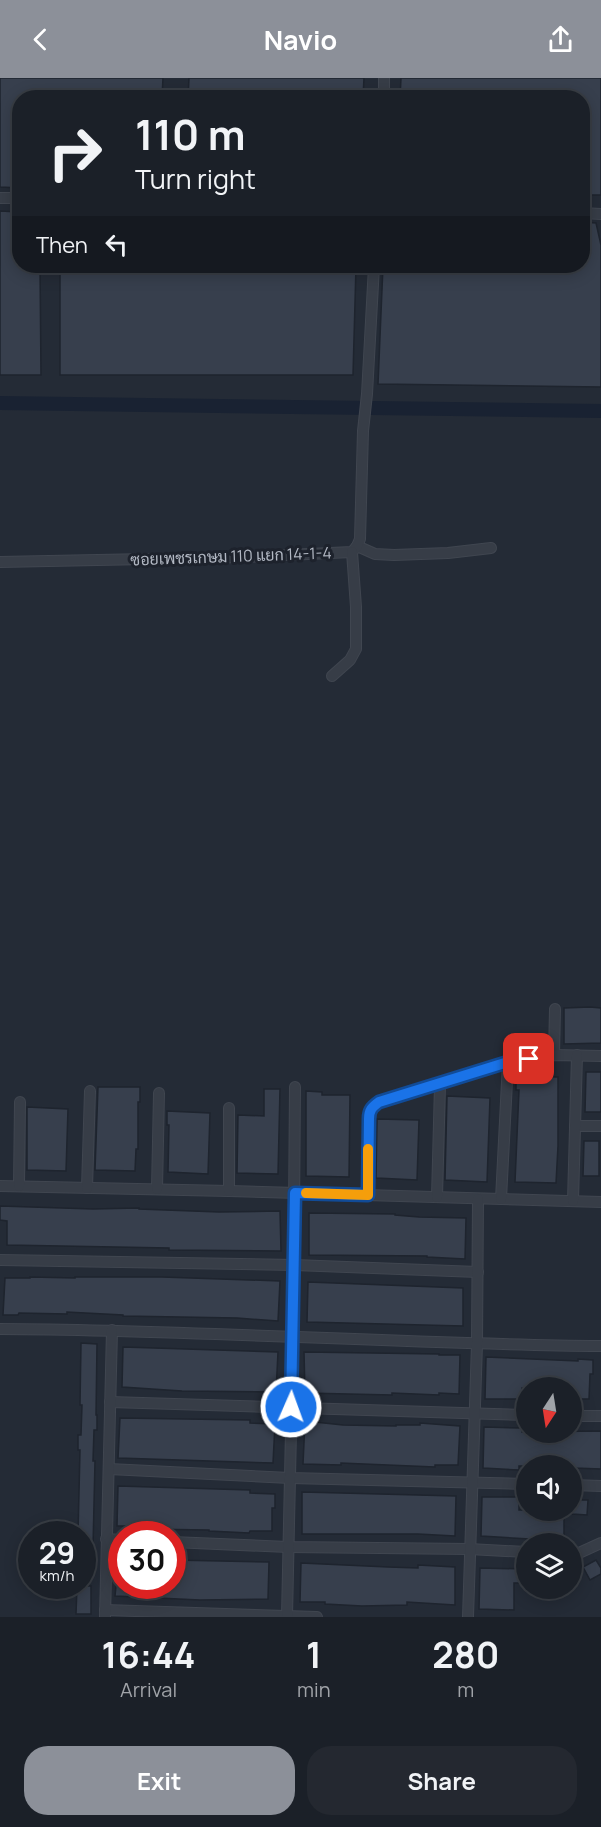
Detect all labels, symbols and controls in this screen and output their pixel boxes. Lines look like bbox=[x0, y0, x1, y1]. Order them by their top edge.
text: Navio bbox=[264, 21, 337, 58]
icon: back bbox=[24, 23, 57, 56]
icon: share bbox=[544, 23, 577, 56]
text: 110 m bbox=[135, 105, 246, 163]
icon: right bbox=[36, 114, 114, 192]
text: Turn right bbox=[135, 160, 256, 197]
icon: left bbox=[100, 228, 133, 261]
text: Then bbox=[36, 230, 88, 260]
street label: ซอยเพชรเกษม 110 แยก 14-1-4 bbox=[130, 541, 332, 571]
pin bbox=[503, 1033, 554, 1084]
icon: arrive bbox=[512, 1042, 545, 1075]
position arrow bbox=[259, 1375, 323, 1439]
north arrow bbox=[516, 1377, 582, 1443]
map controls bbox=[516, 1377, 582, 1599]
button: sound bbox=[516, 1455, 582, 1521]
speed limit sign: 30 bbox=[108, 1521, 186, 1599]
text: 29 bbox=[39, 1532, 75, 1573]
button: layers bbox=[516, 1533, 582, 1599]
text: km/h bbox=[40, 1565, 74, 1586]
text: 16:44 bbox=[102, 1630, 195, 1679]
text: 1 bbox=[306, 1630, 322, 1679]
text: 280 bbox=[432, 1630, 499, 1679]
text: Arrival bbox=[120, 1676, 177, 1703]
text: min bbox=[297, 1676, 331, 1703]
text: m bbox=[457, 1676, 474, 1703]
button: Exit bbox=[24, 1746, 295, 1815]
button: Share bbox=[307, 1746, 577, 1815]

